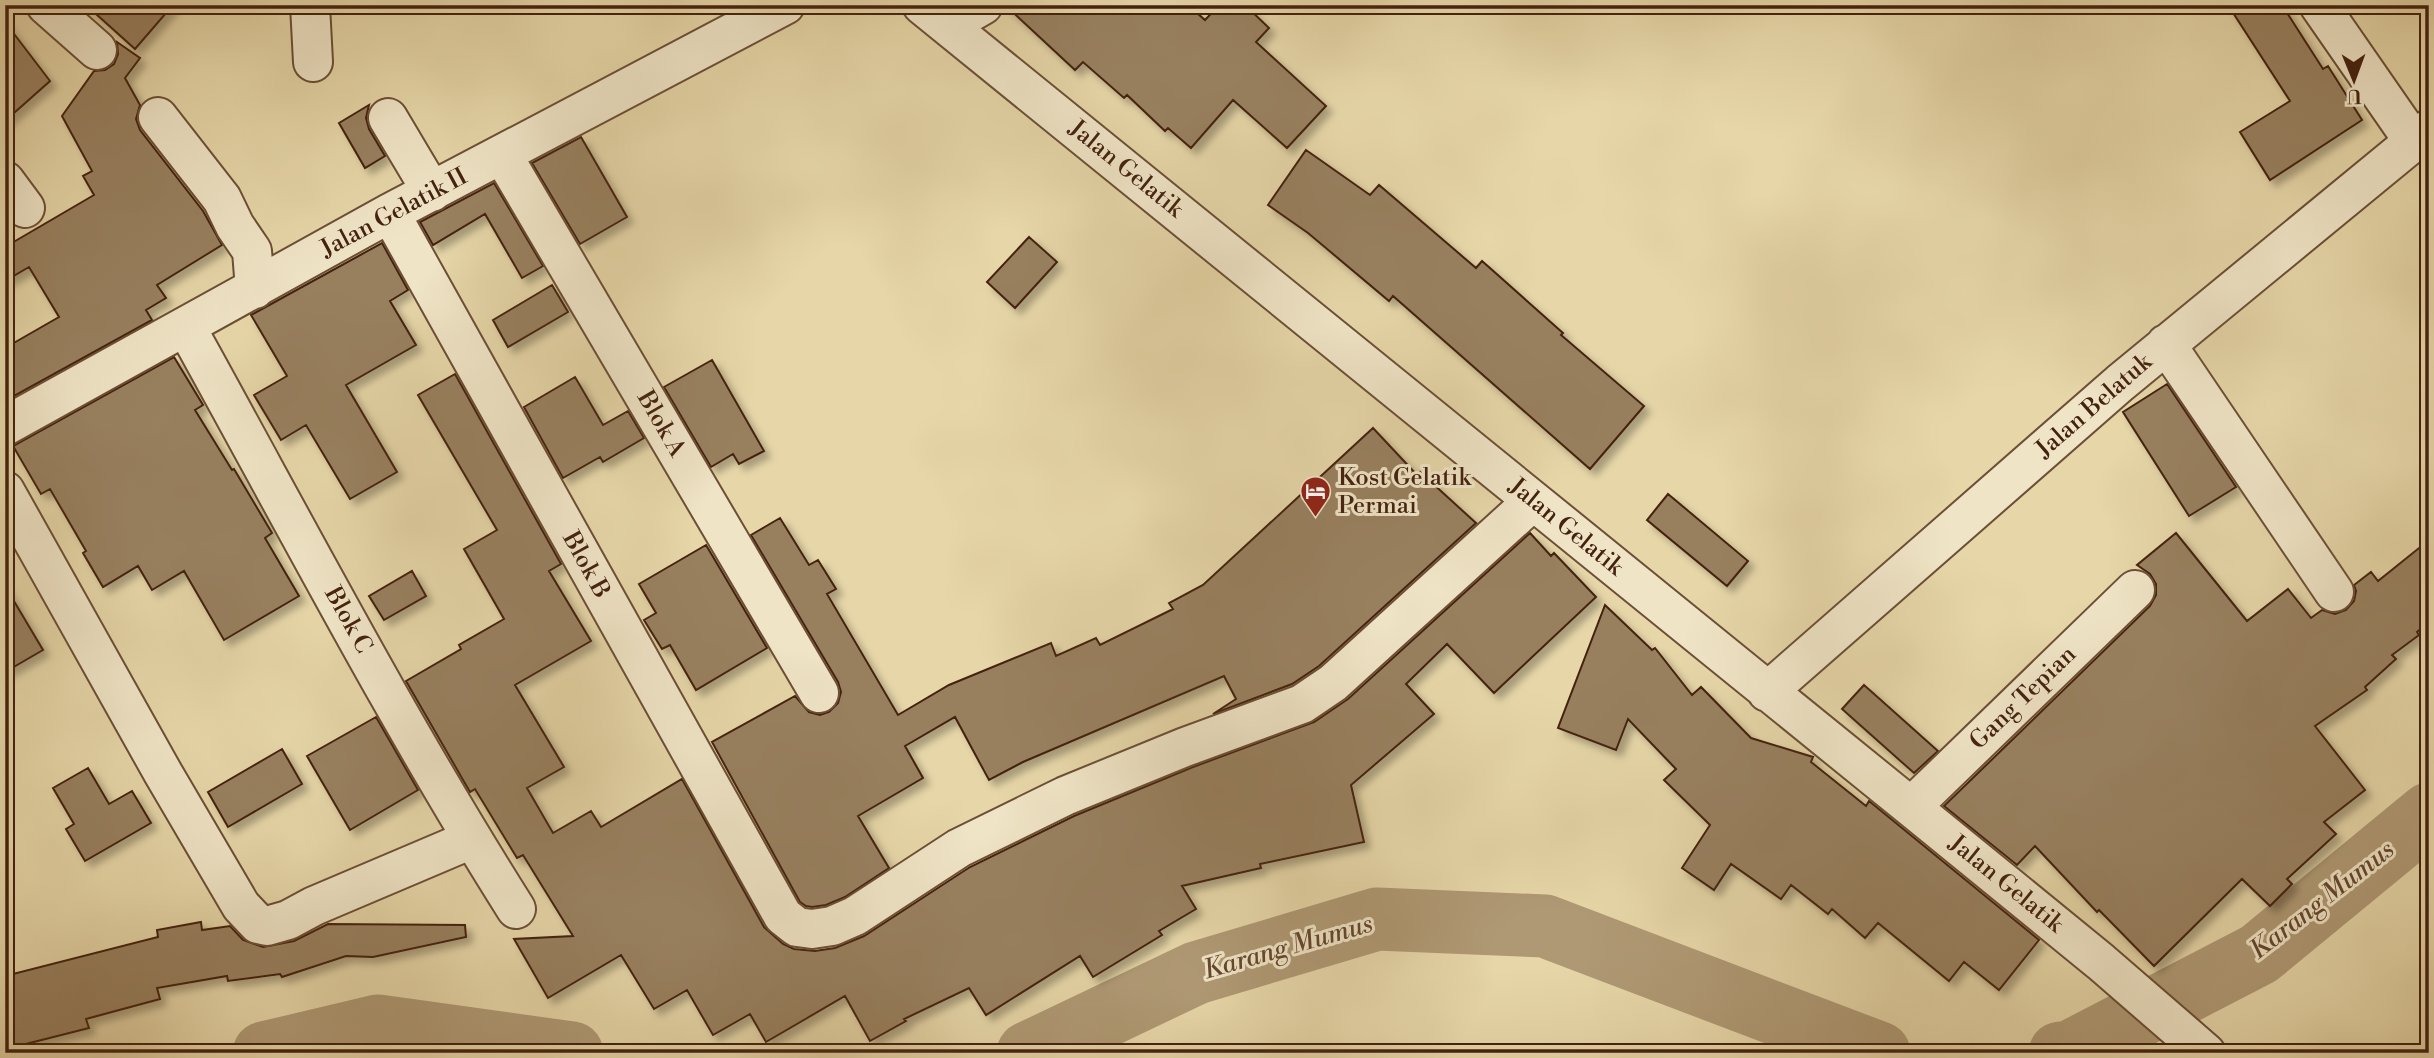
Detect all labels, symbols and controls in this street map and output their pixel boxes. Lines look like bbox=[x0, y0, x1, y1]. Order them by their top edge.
north arrow bbox=[2318, 46, 2388, 116]
text: U bbox=[2346, 84, 2362, 108]
street label: Jalan Gelatik bbox=[1062, 113, 1191, 225]
street label: Jalan Gelatik II bbox=[315, 162, 473, 265]
street label: Jalan Belatuk bbox=[2029, 347, 2159, 465]
street label: Blok A bbox=[630, 385, 692, 463]
place label: Kost Gelatik Permai bbox=[1338, 463, 1472, 521]
street label: Jalan Gelatik bbox=[1502, 471, 1631, 583]
hotel icon: Kost Gelatik Permai bbox=[1298, 475, 1332, 519]
street label: Blok B bbox=[555, 525, 617, 604]
street label: Blok C bbox=[317, 581, 378, 659]
street label: Gang Tepian bbox=[1963, 640, 2083, 756]
street label: Jalan Gelatik bbox=[1942, 828, 2071, 940]
water label: Karang Mumus bbox=[2243, 833, 2401, 966]
water label: Karang Mumus bbox=[1200, 907, 1377, 986]

